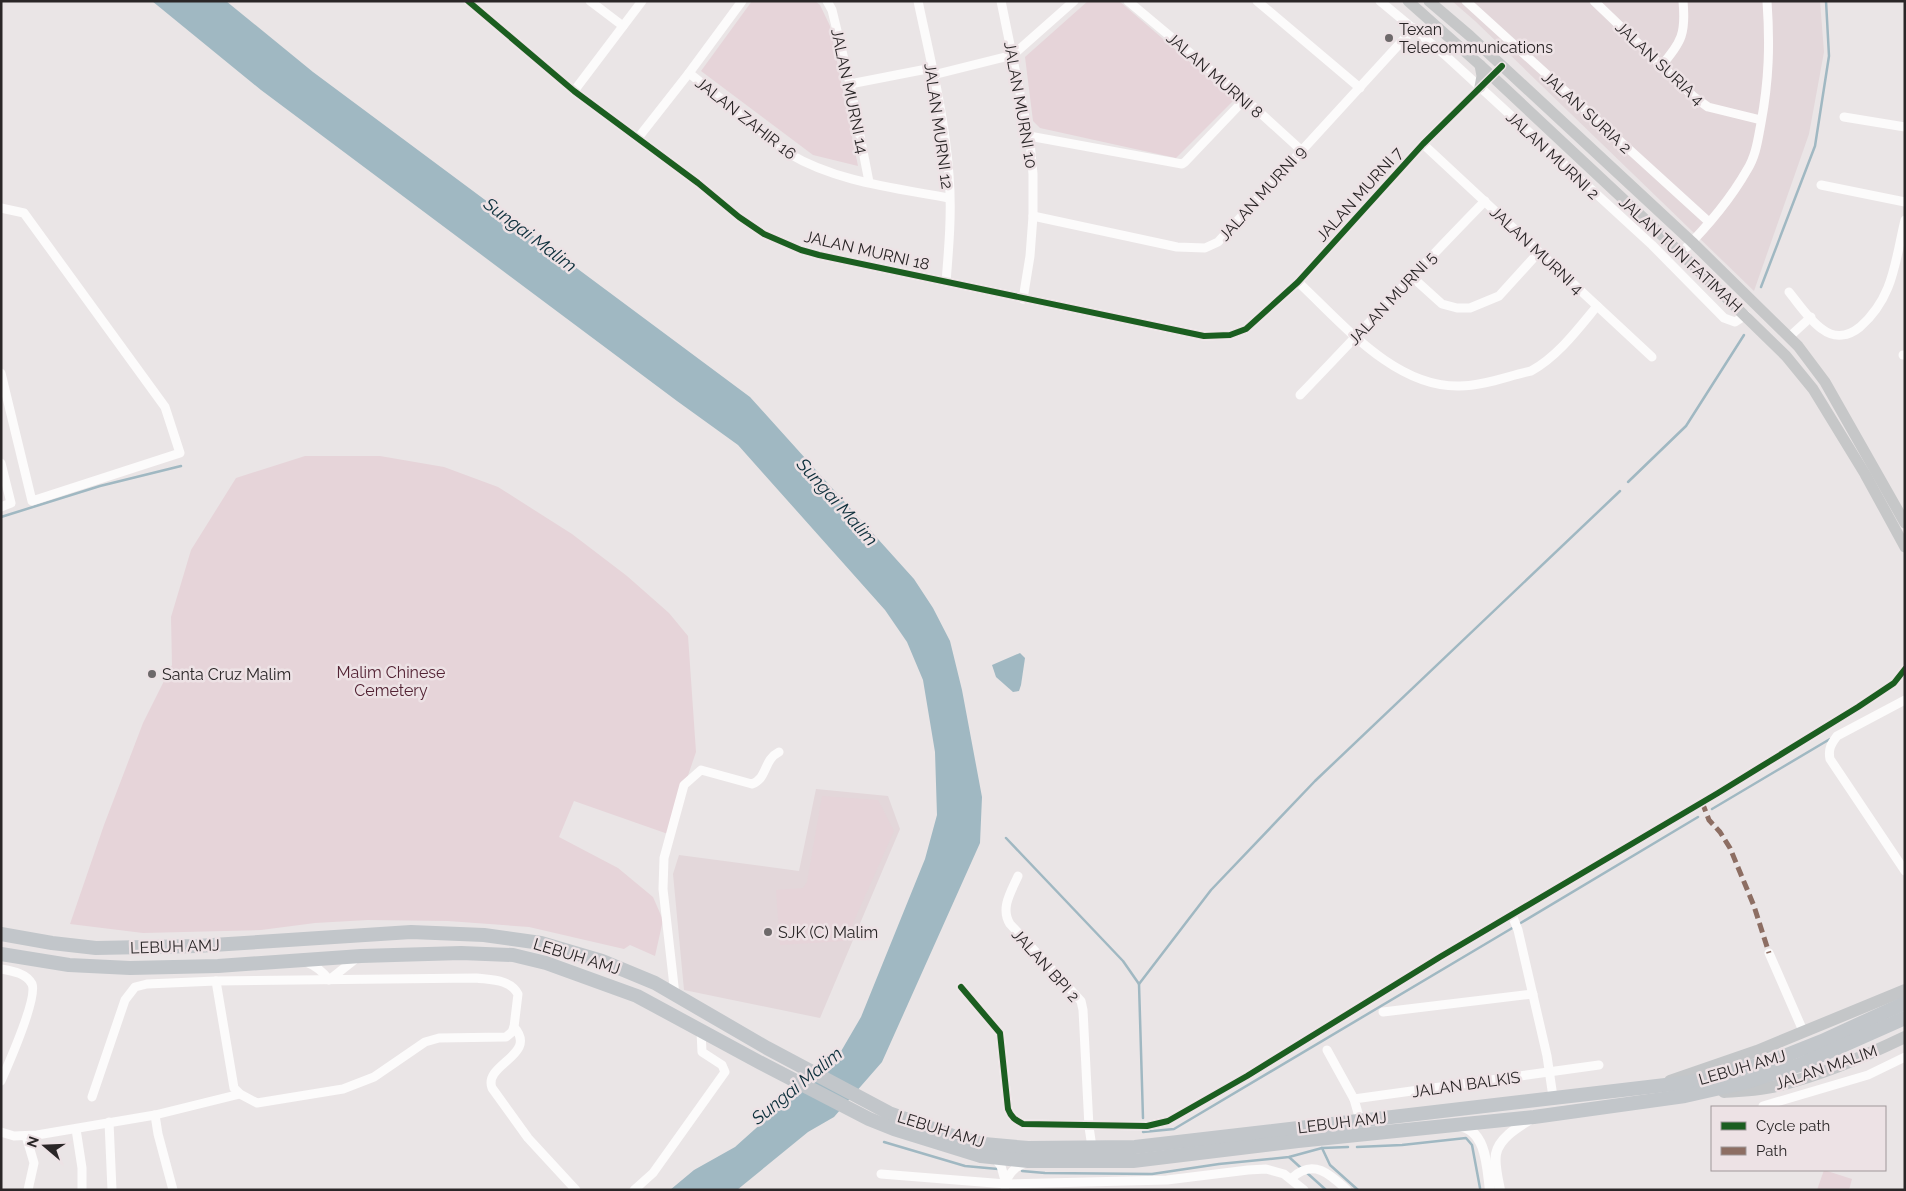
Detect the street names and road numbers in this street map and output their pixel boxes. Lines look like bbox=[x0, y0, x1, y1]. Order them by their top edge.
street label: JALAN SURIA 4 bbox=[1611, 17, 1708, 109]
street label: JALAN MURNI 14 bbox=[827, 27, 872, 156]
street label: JALAN MURNI 8 bbox=[1163, 28, 1267, 122]
street label: JALAN MURNI 10 bbox=[1000, 40, 1041, 170]
street label: JALAN MURNI 12 bbox=[920, 62, 957, 190]
street label: JALAN SURIA 2 bbox=[1538, 67, 1635, 157]
street label: JALAN ZAHIR 16 bbox=[692, 73, 800, 164]
street label: JALAN MURNI 2 bbox=[1502, 107, 1603, 203]
street label: JALAN MURNI 9 bbox=[1215, 142, 1310, 245]
street label: JALAN MURNI 7 bbox=[1312, 143, 1407, 245]
street label: JALAN TUN FATIMAH bbox=[1615, 192, 1746, 316]
street label: JALAN MURNI 4 bbox=[1486, 202, 1587, 299]
street label: JALAN MURNI 18 bbox=[802, 227, 931, 274]
street label: JALAN MURNI 5 bbox=[1344, 248, 1441, 349]
street label: JALAN BPI 2 bbox=[1008, 925, 1083, 1006]
street label: LEBUH AMJ bbox=[531, 934, 623, 979]
street label: LEBUH AMJ bbox=[130, 935, 220, 958]
street label: JALAN MALIM bbox=[1772, 1041, 1880, 1094]
street label: LEBUH AMJ bbox=[1696, 1046, 1788, 1089]
street label: JALAN BALKIS bbox=[1411, 1067, 1522, 1102]
street label: LEBUH AMJ bbox=[895, 1107, 987, 1152]
street label: LEBUH AMJ bbox=[1296, 1108, 1388, 1137]

